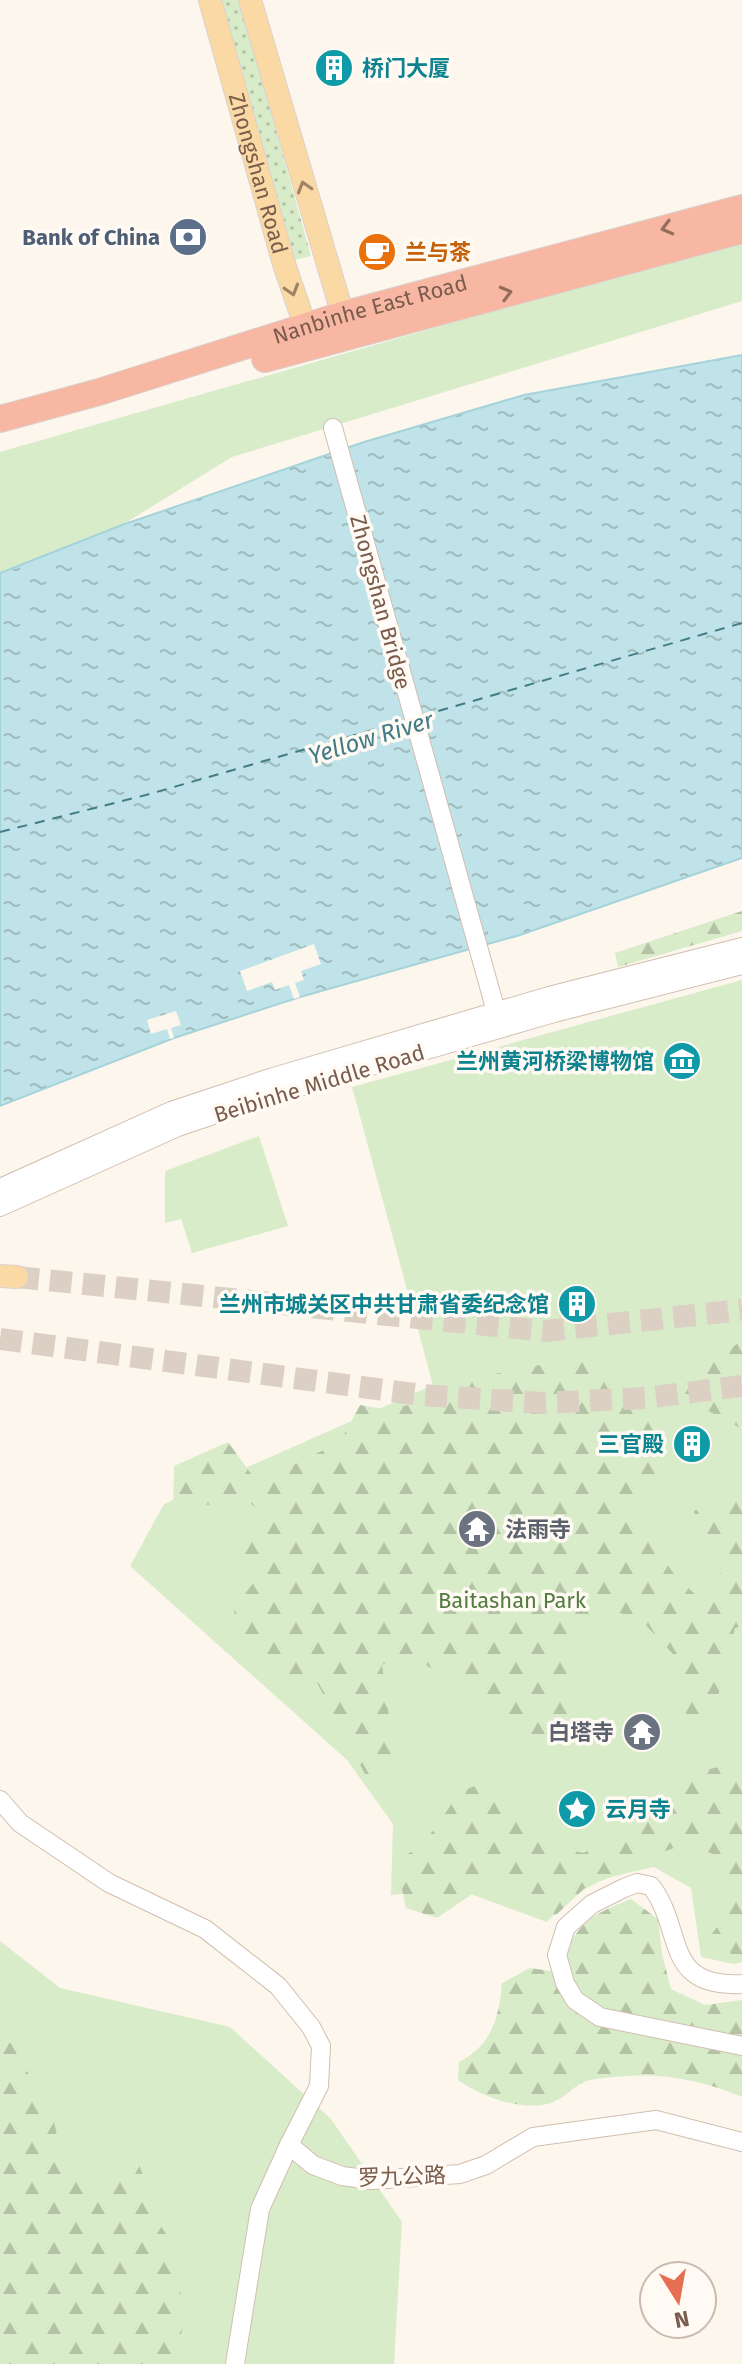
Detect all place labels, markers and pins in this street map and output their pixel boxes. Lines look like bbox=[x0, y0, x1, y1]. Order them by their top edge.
building icon: 桥门大厦 bbox=[313, 47, 355, 89]
place label: 桥门大厦 bbox=[362, 55, 450, 82]
bank icon: Bank of China bbox=[167, 216, 209, 258]
place label: Bank of China bbox=[22, 224, 160, 251]
cafe icon: 兰与茶 bbox=[356, 231, 398, 273]
place label: 兰与茶 bbox=[405, 239, 471, 266]
museum icon: 兰州黄河桥梁博物馆 bbox=[661, 1040, 703, 1082]
place label: 兰州黄河桥梁博物馆 bbox=[456, 1048, 654, 1075]
building icon: 兰州市城关区中共甘肃省委纪念馆 bbox=[556, 1283, 598, 1325]
place label: 兰州市城关区中共甘肃省委纪念馆 bbox=[219, 1291, 549, 1318]
building icon: 三官殿 bbox=[671, 1423, 713, 1465]
place label: 三官殿 bbox=[598, 1431, 664, 1458]
temple icon: 法雨寺 bbox=[456, 1508, 498, 1550]
place label: 法雨寺 bbox=[505, 1516, 571, 1543]
temple icon: 白塔寺 bbox=[621, 1711, 663, 1753]
place label: 白塔寺 bbox=[548, 1719, 614, 1746]
place icon: 云月寺 bbox=[556, 1788, 598, 1830]
place label: 云月寺 bbox=[605, 1796, 671, 1823]

